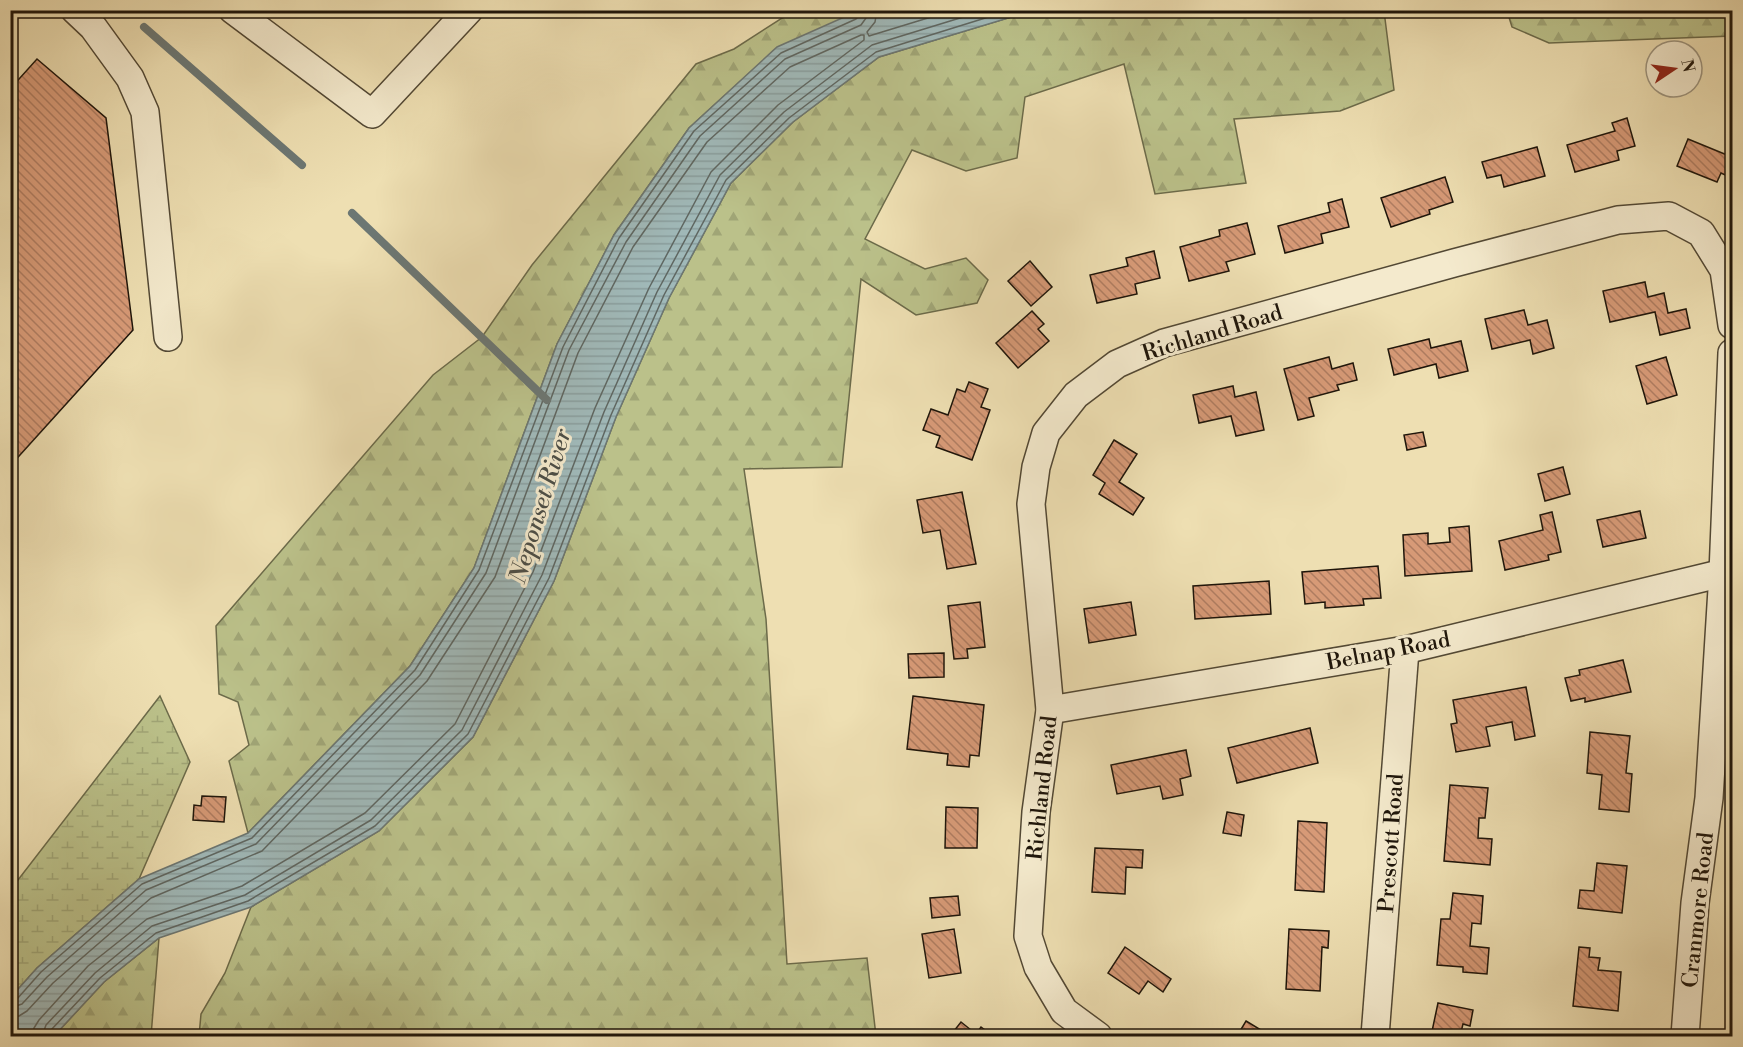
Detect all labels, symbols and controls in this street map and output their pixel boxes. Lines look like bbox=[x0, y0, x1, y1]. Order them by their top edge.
north arrow bbox=[1644, 39, 1704, 99]
text: N bbox=[1676, 57, 1699, 75]
street label: Richland Road bbox=[1139, 299, 1286, 368]
water label: Neponset River bbox=[503, 425, 579, 588]
street label: Belnap Road bbox=[1323, 626, 1453, 677]
street label: Richland Road bbox=[1021, 714, 1064, 862]
street label: Prescott Road bbox=[1373, 772, 1410, 914]
street label: Cranmore Road bbox=[1677, 830, 1720, 989]

